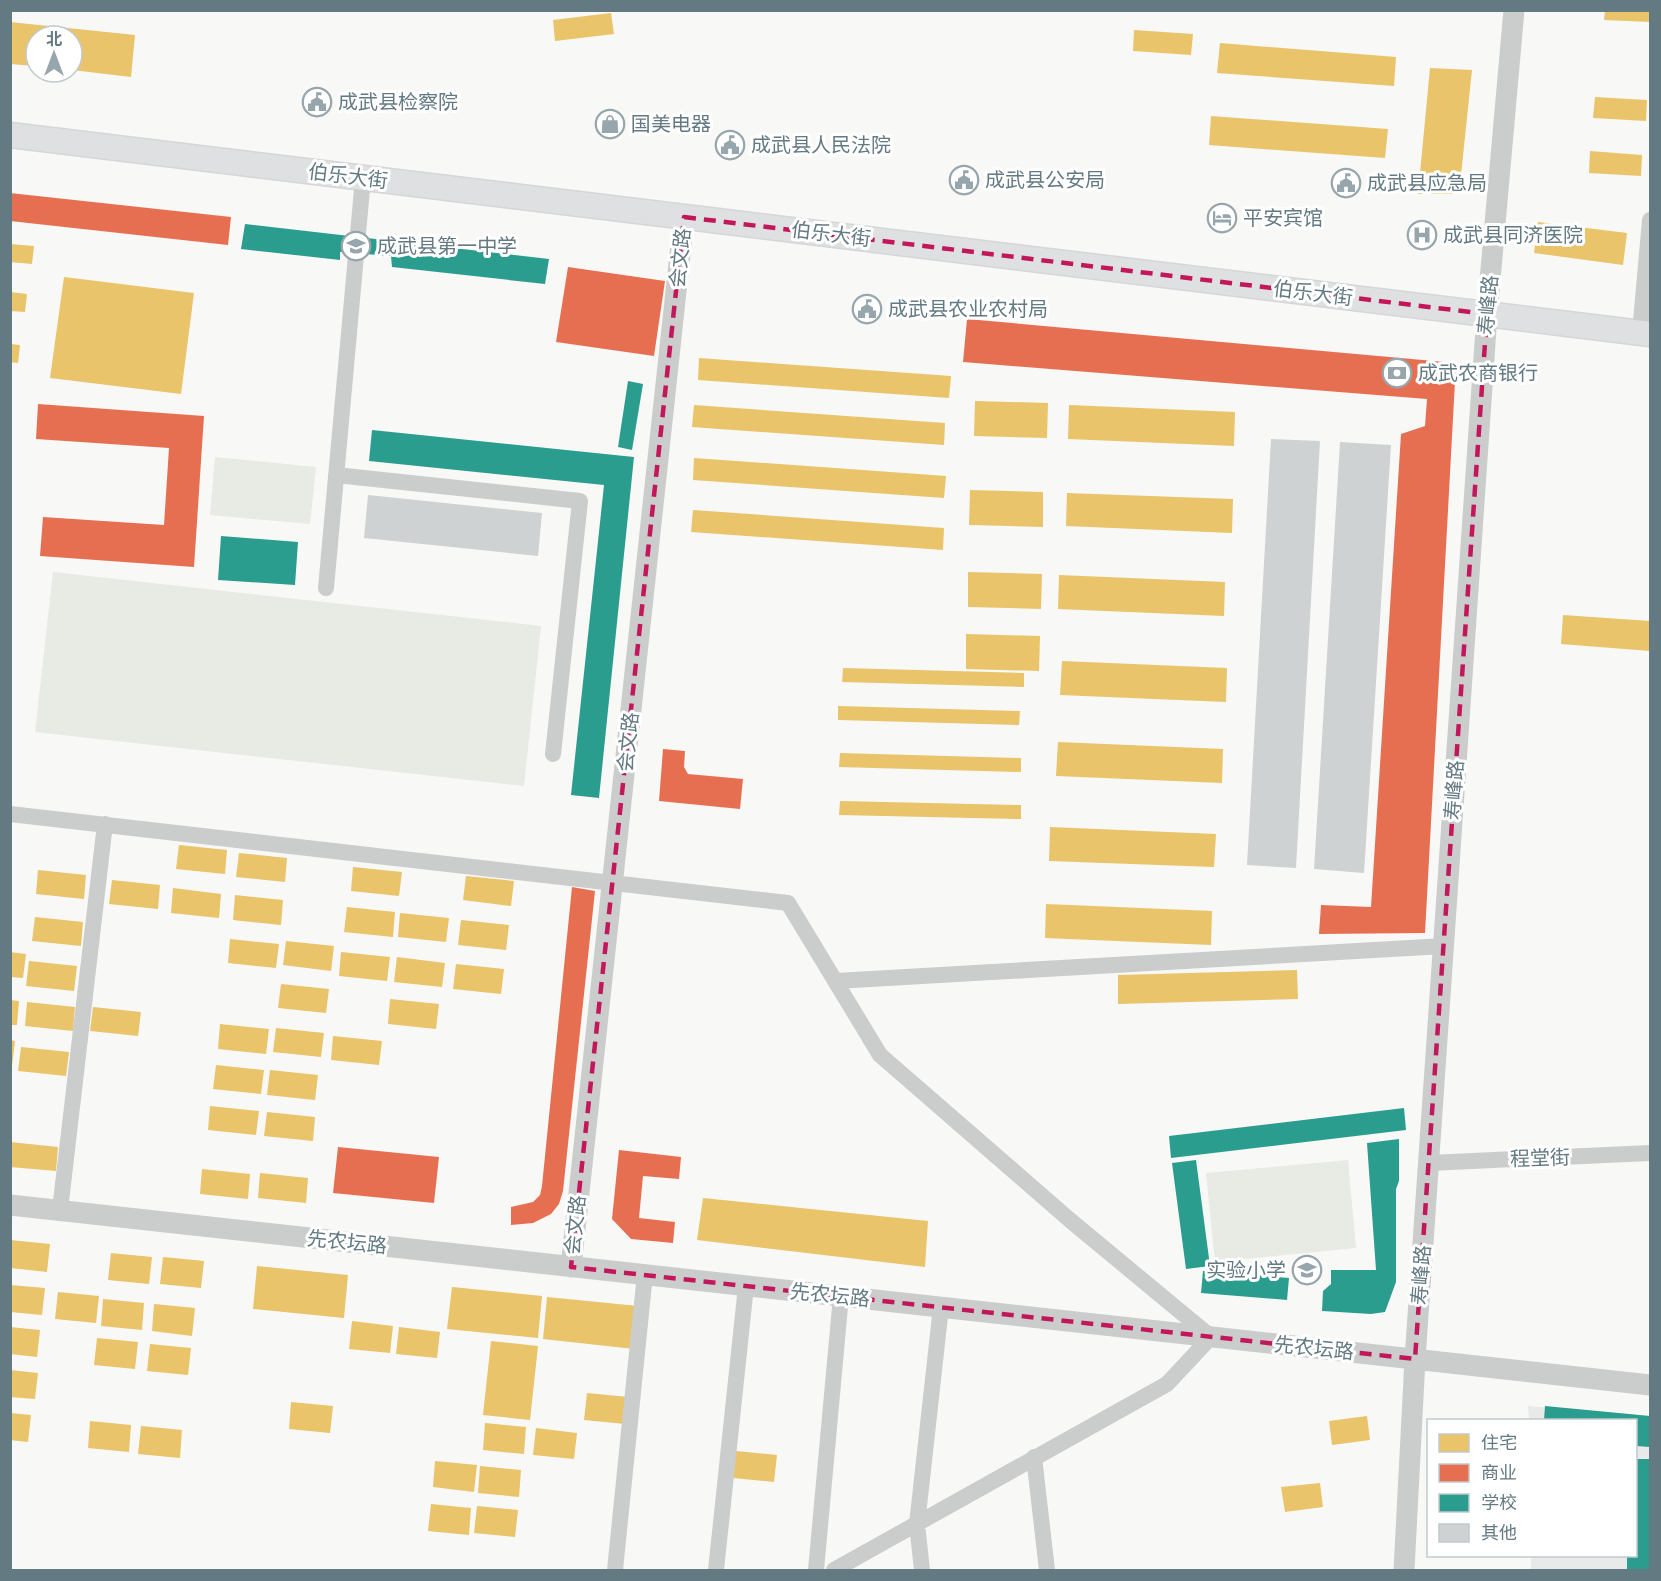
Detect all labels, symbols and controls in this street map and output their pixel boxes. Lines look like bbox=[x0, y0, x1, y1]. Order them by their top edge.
north arrow bbox=[24, 24, 84, 84]
text: 北 bbox=[46, 30, 62, 49]
public building icon: 成武县检察院 bbox=[301, 86, 333, 118]
place label: 成武县检察院 bbox=[338, 90, 458, 114]
shop icon: 国美电器 bbox=[594, 108, 626, 140]
place label: 国美电器 bbox=[631, 112, 711, 136]
public building icon: 成武县人民法院 bbox=[714, 129, 746, 161]
place label: 成武县人民法院 bbox=[751, 133, 891, 157]
street label: 伯乐大街 bbox=[307, 159, 389, 193]
public building icon: 成武县公安局 bbox=[948, 164, 980, 196]
public building icon: 成武县应急局 bbox=[1330, 167, 1362, 199]
place label: 成武县公安局 bbox=[985, 168, 1105, 192]
place label: 成武县应急局 bbox=[1367, 171, 1487, 195]
hotel icon: 平安宾馆 bbox=[1206, 202, 1238, 234]
place label: 平安宾馆 bbox=[1243, 206, 1323, 230]
street label: 伯乐大街 bbox=[790, 217, 872, 251]
hospital icon: 成武县同济医院 bbox=[1406, 219, 1438, 251]
place label: 成武县同济医院 bbox=[1443, 223, 1583, 247]
street label: 会文路 bbox=[665, 227, 695, 289]
school or university icon: 成武县第一中学 bbox=[340, 230, 372, 262]
place label: 成武县第一中学 bbox=[377, 234, 517, 258]
street label: 寿峰路 bbox=[1473, 274, 1503, 336]
street label: 伯乐大街 bbox=[1272, 276, 1354, 310]
public building icon: 成武县农业农村局 bbox=[851, 293, 883, 325]
place label: 成武县农业农村局 bbox=[888, 297, 1048, 321]
bank icon: 成武农商银行 bbox=[1381, 357, 1413, 389]
place label: 成武农商银行 bbox=[1418, 361, 1538, 385]
street label: 会文路 bbox=[613, 711, 643, 773]
street label: 寿峰路 bbox=[1440, 759, 1468, 821]
street label: 程堂街 bbox=[1510, 1145, 1570, 1171]
street label: 会文路 bbox=[560, 1194, 590, 1256]
street label: 先农坛路 bbox=[306, 1226, 388, 1258]
street label: 寿峰路 bbox=[1407, 1244, 1435, 1306]
school or university icon: 实验小学 bbox=[1291, 1254, 1323, 1286]
place label: 实验小学 bbox=[1206, 1258, 1286, 1282]
street label: 先农坛路 bbox=[789, 1279, 871, 1311]
street label: 先农坛路 bbox=[1273, 1332, 1355, 1364]
legend bbox=[1427, 1419, 1637, 1557]
text: 住宅 bbox=[1481, 1432, 1517, 1454]
text: 商业 bbox=[1481, 1462, 1517, 1484]
text: 学校 bbox=[1481, 1492, 1517, 1514]
text: 其他 bbox=[1481, 1522, 1517, 1544]

